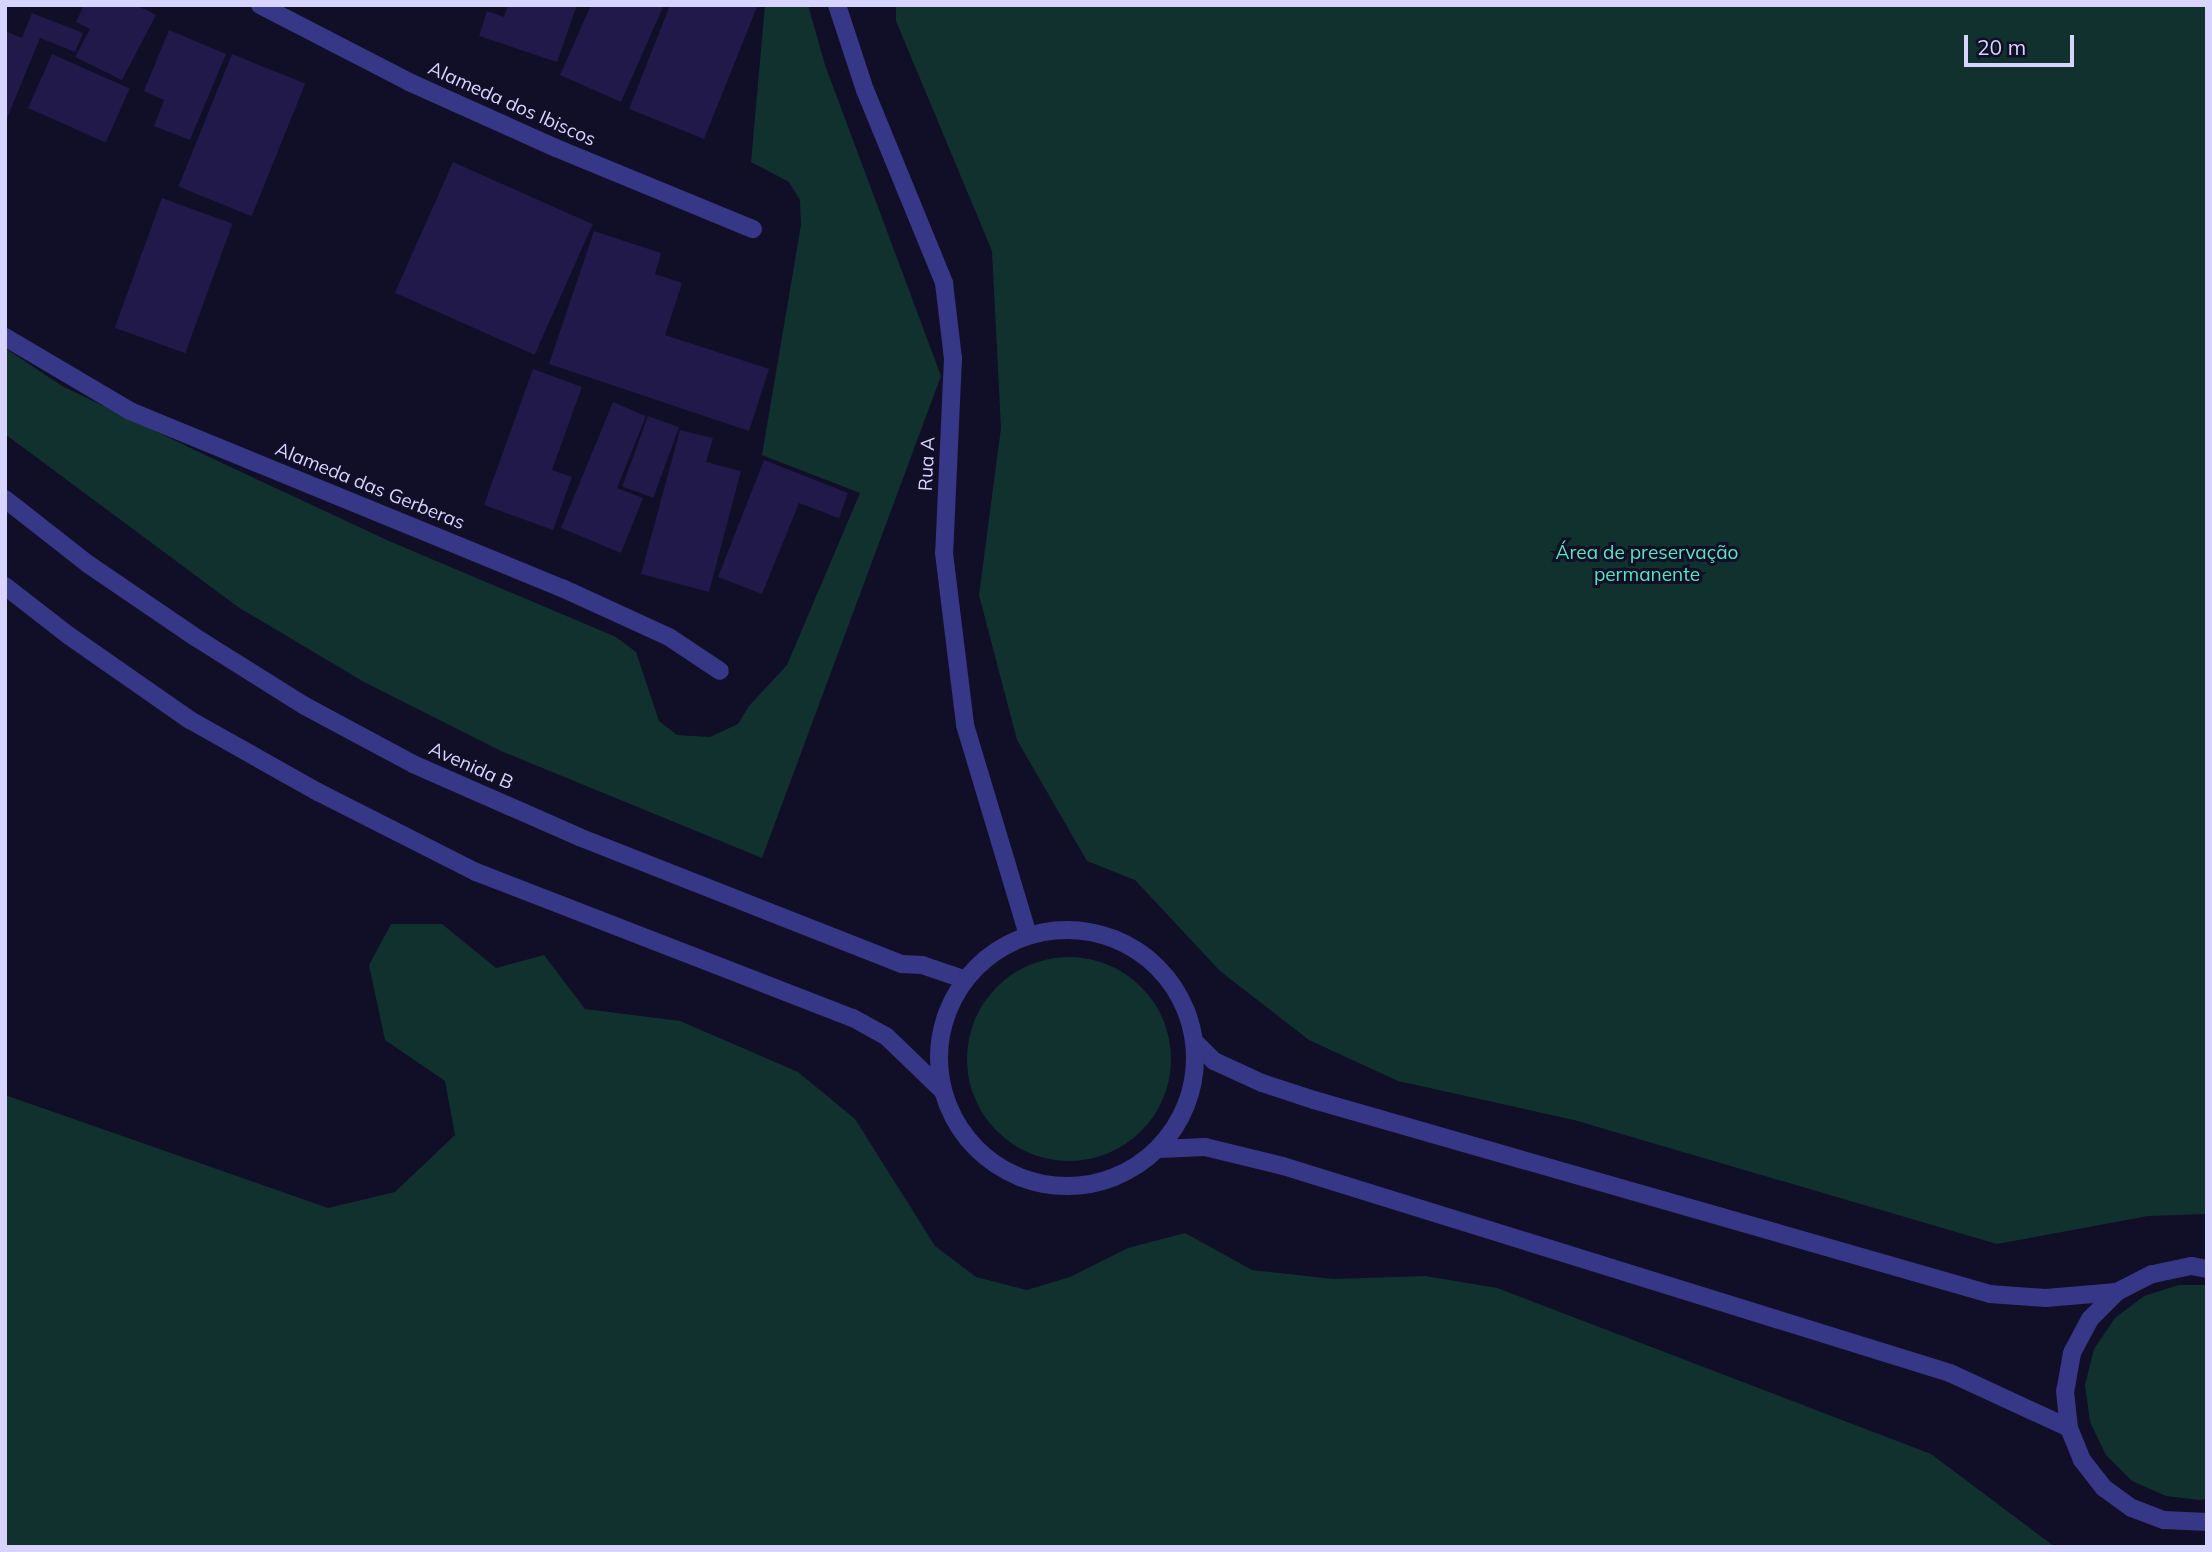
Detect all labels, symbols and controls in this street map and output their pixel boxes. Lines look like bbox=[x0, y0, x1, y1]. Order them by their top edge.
scale bar bbox=[1967, 21, 2077, 65]
text: 20 m bbox=[1977, 34, 2026, 60]
street label: Alameda dos Ibiscos bbox=[425, 57, 599, 151]
street label: Rua A bbox=[914, 436, 940, 492]
street label: Alameda das Gerberas bbox=[272, 438, 468, 534]
park label: Área de preservação permanente bbox=[1556, 542, 1738, 586]
street label: Avenida B bbox=[425, 737, 517, 795]

